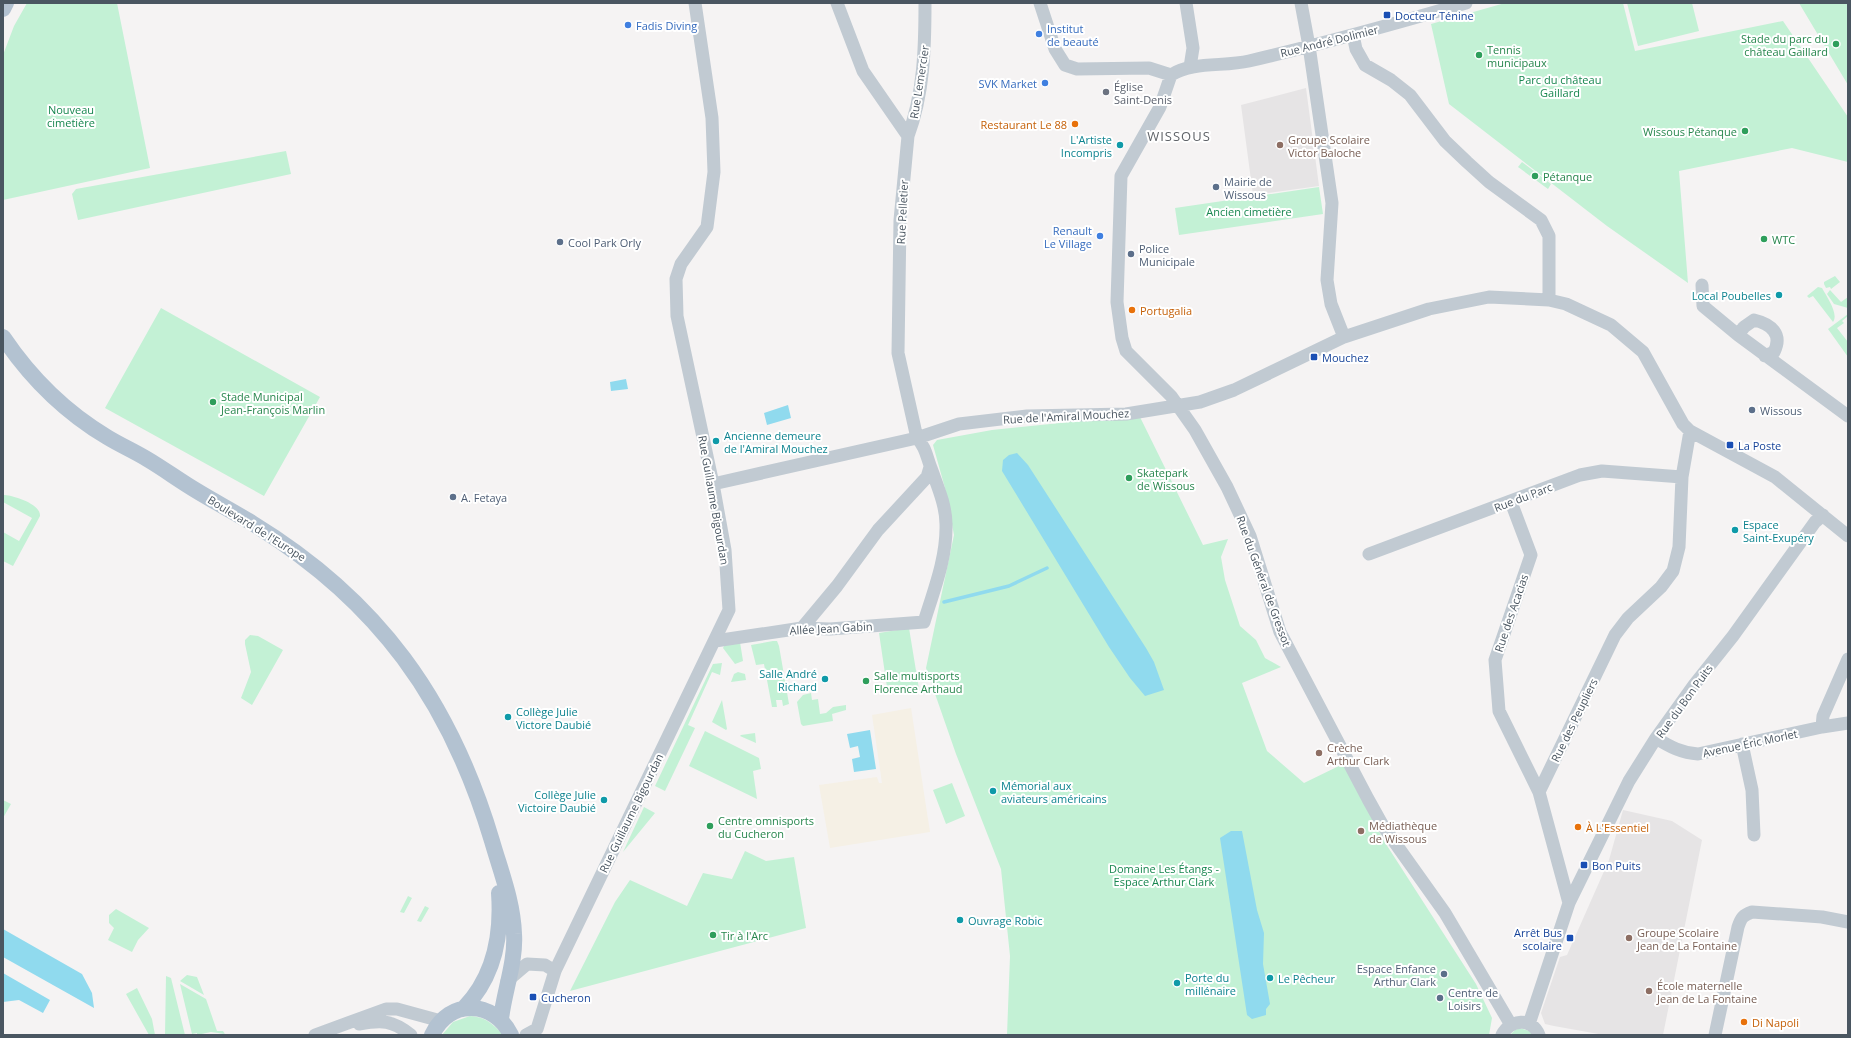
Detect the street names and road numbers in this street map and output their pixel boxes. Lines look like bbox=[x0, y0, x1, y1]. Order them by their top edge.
street label: Rue André Dolimier bbox=[1279, 21, 1380, 60]
street label: Rue Lemercier bbox=[906, 44, 932, 120]
street label: Rue Pelletier bbox=[893, 179, 911, 245]
street label: Rue de l'Amiral Mouchez bbox=[1003, 405, 1129, 427]
street label: Rue Guillaume Bigourdan bbox=[695, 434, 733, 566]
street label: Rue du Parc bbox=[1492, 479, 1554, 515]
street label: Boulevard de l'Europe bbox=[205, 492, 309, 564]
street label: Rue du Général de Gressot bbox=[1233, 514, 1295, 648]
street label: Rue des Acacias bbox=[1491, 572, 1531, 654]
street label: Allée Jean Gabin bbox=[789, 618, 873, 638]
street label: Rue du Bon Puits bbox=[1652, 661, 1716, 741]
street label: Rue des Peupliers bbox=[1547, 676, 1601, 764]
street label: Avenue Éric Morlet bbox=[1701, 726, 1799, 760]
street label: Rue Guillaume Bigourdan bbox=[596, 751, 666, 875]

